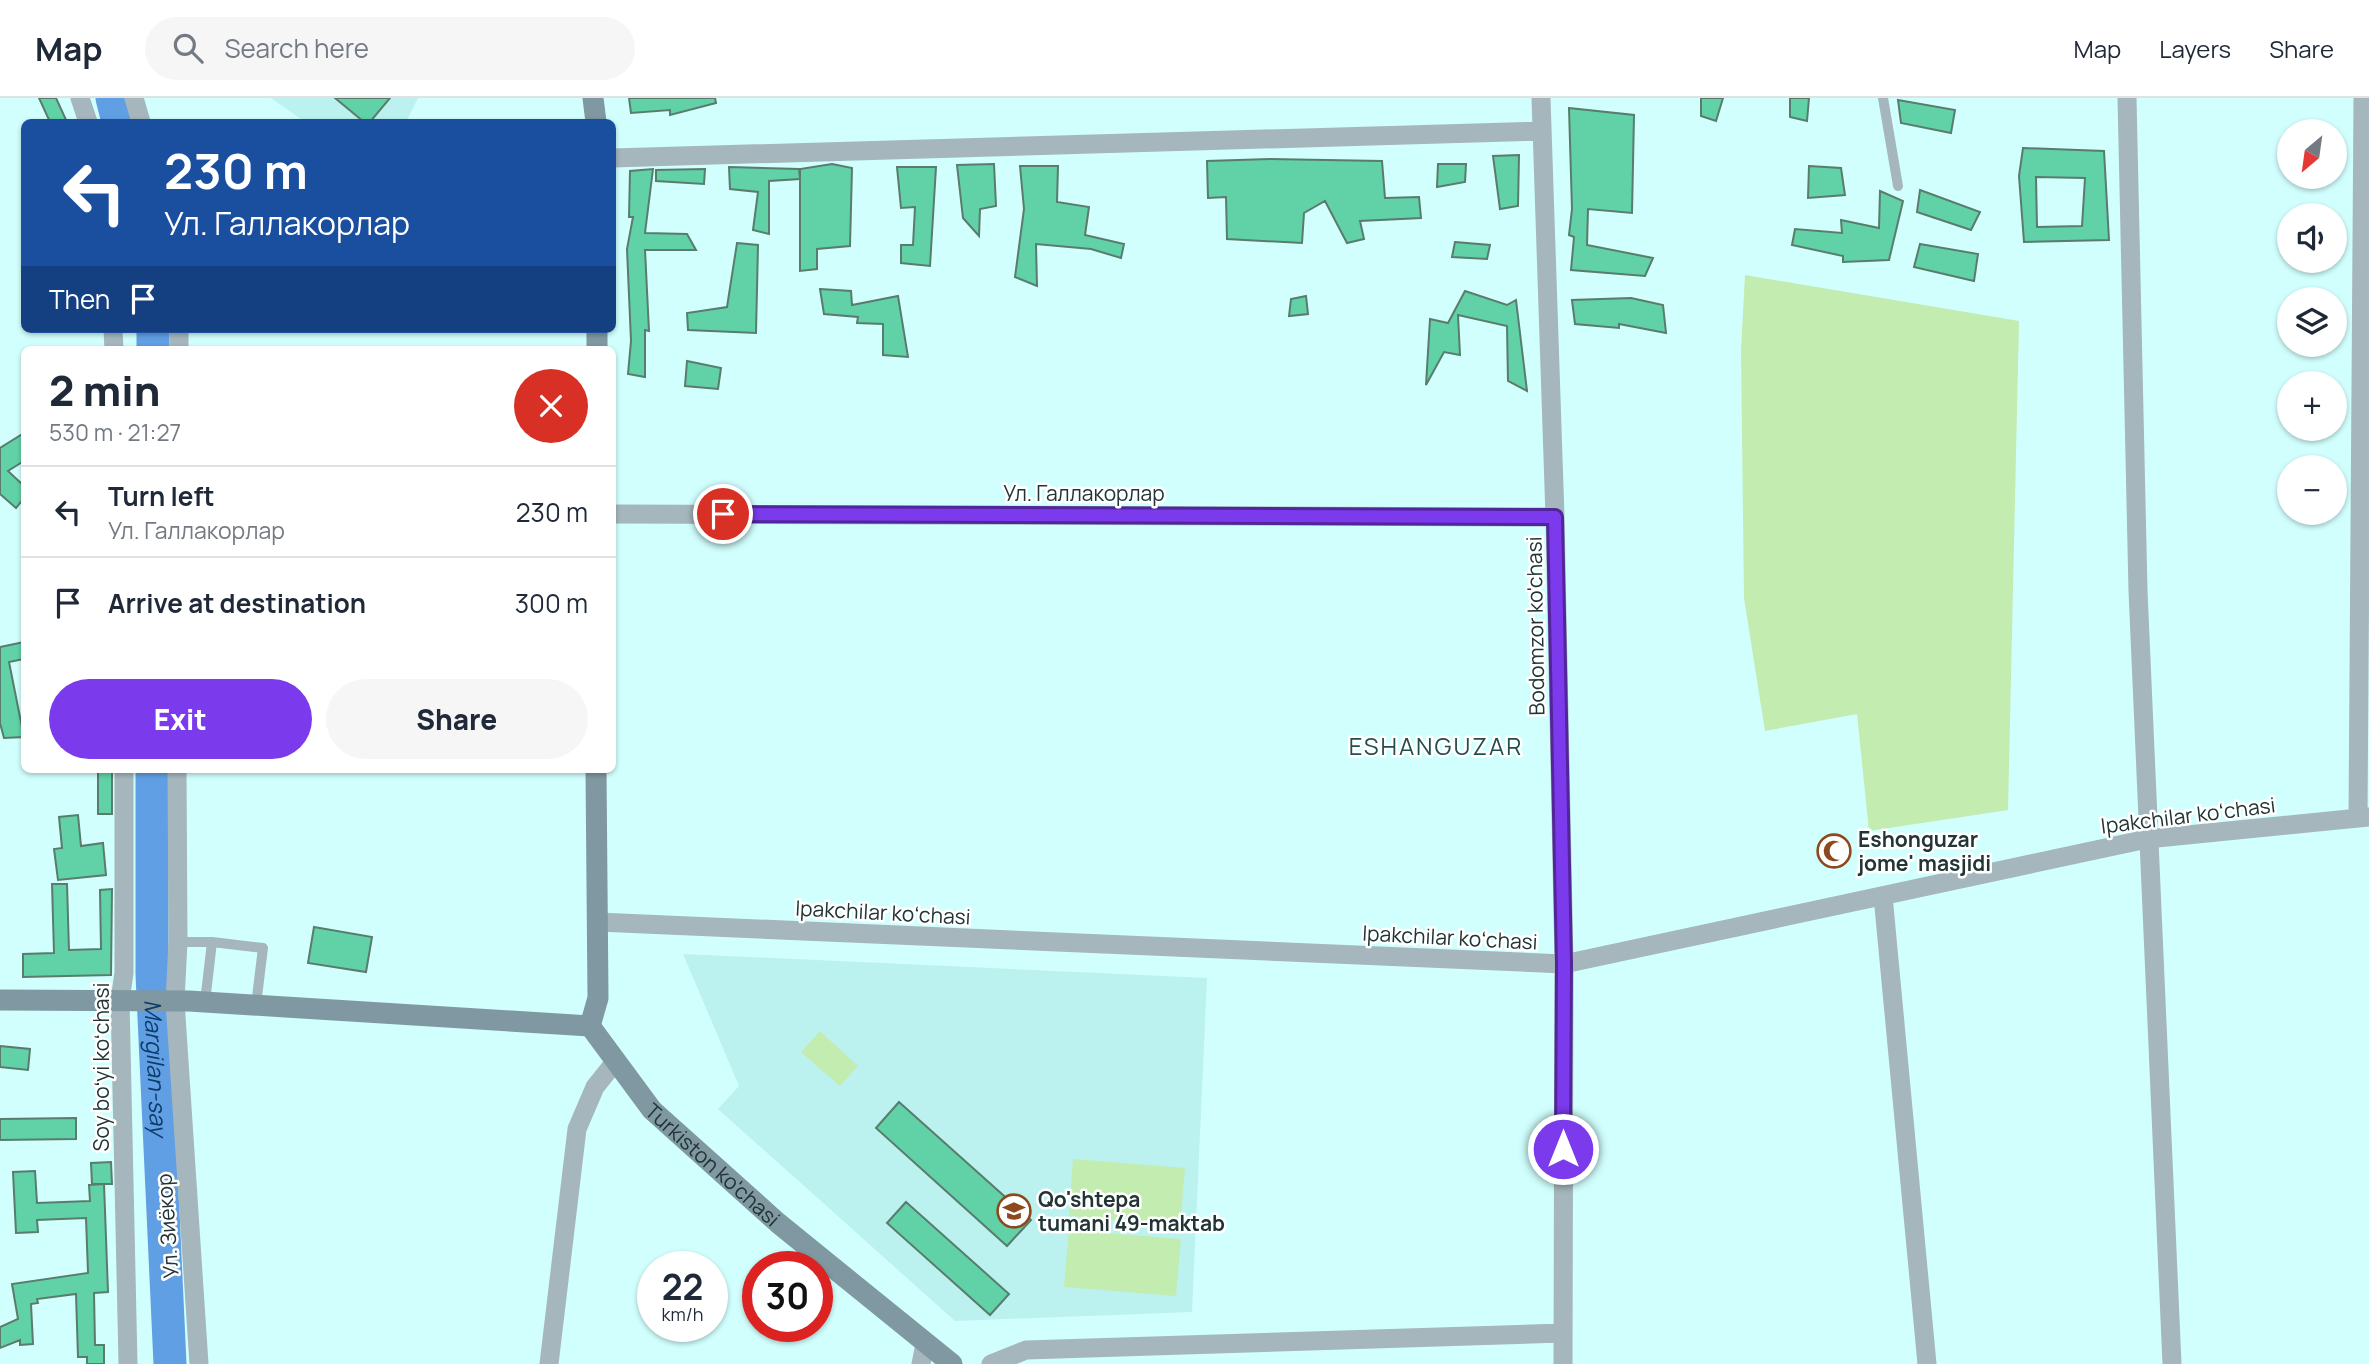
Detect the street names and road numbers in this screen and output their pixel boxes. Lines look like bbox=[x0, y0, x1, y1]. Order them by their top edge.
street label: Ул. Галлакорлар bbox=[1003, 479, 1165, 507]
street label: Bodomzor ko'chasi bbox=[1519, 536, 1551, 716]
street label: Ipakchilar koʻchasi bbox=[2099, 790, 2277, 840]
street label: Ipakchilar koʻchasi bbox=[795, 893, 971, 931]
street label: Ipakchilar koʻchasi bbox=[1362, 918, 1538, 956]
street label: Soy boʻyi koʻchasi bbox=[87, 983, 115, 1151]
street label: Turkiston ko'chasi bbox=[639, 1097, 786, 1232]
street label: Ул. Зиёкор bbox=[149, 1173, 185, 1279]

